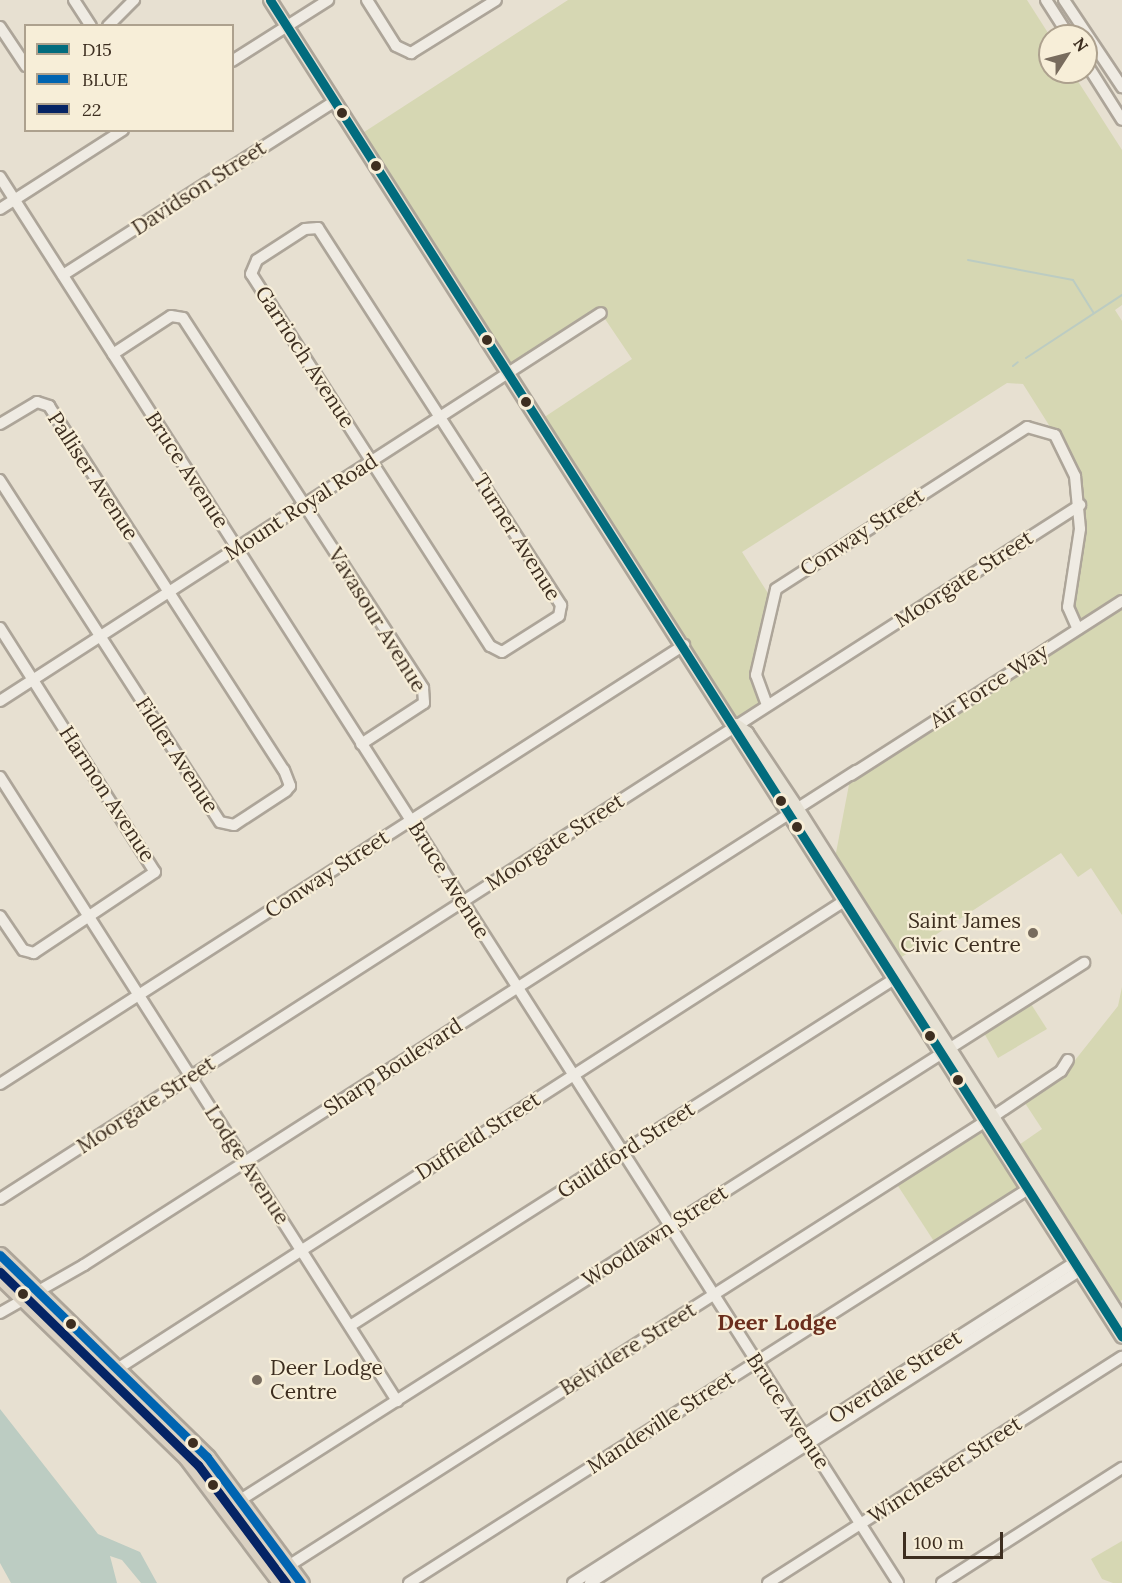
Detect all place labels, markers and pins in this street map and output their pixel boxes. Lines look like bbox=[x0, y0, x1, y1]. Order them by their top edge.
unlabelled marker bbox=[336, 107, 348, 119]
unlabelled marker bbox=[370, 160, 382, 172]
unlabelled marker bbox=[481, 334, 493, 346]
unlabelled marker bbox=[520, 396, 532, 408]
unlabelled marker bbox=[775, 795, 787, 807]
unlabelled marker bbox=[791, 821, 803, 833]
place label: Saint James Civic Centre bbox=[900, 908, 1021, 958]
marker: Saint James Civic Centre bbox=[1026, 926, 1040, 940]
unlabelled marker bbox=[924, 1030, 936, 1042]
unlabelled marker bbox=[952, 1074, 964, 1086]
unlabelled marker bbox=[17, 1288, 29, 1300]
unlabelled marker bbox=[65, 1318, 77, 1330]
place label: Deer Lodge Centre bbox=[270, 1355, 383, 1405]
marker: Deer Lodge Centre bbox=[248, 1371, 266, 1389]
unlabelled marker bbox=[187, 1437, 199, 1449]
unlabelled marker bbox=[207, 1479, 219, 1491]

